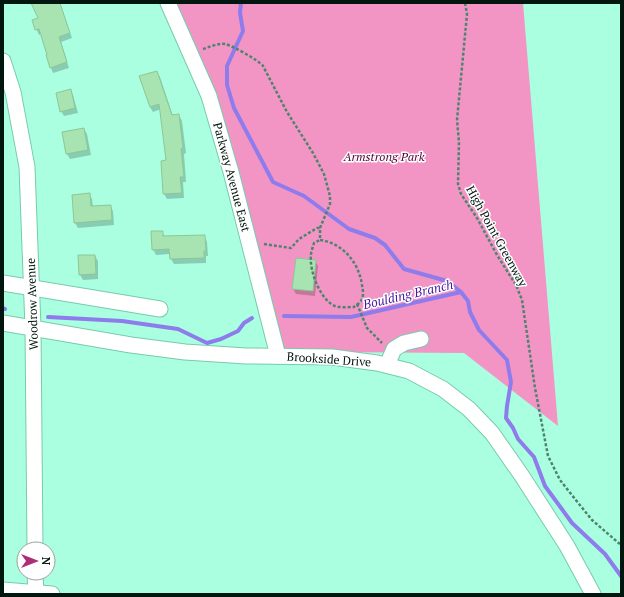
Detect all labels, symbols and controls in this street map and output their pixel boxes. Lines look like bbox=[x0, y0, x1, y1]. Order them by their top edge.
street label: Parkway Avenue East bbox=[210, 121, 254, 234]
park label: Armstrong Park bbox=[343, 149, 425, 164]
street label: High Point Greenway bbox=[463, 183, 531, 290]
street label: Woodrow Avenue bbox=[23, 258, 41, 350]
water label: Boulding Branch bbox=[360, 275, 455, 313]
street label: Brookside Drive bbox=[286, 349, 372, 369]
north arrow bbox=[16, 541, 56, 581]
text: N bbox=[39, 557, 53, 566]

